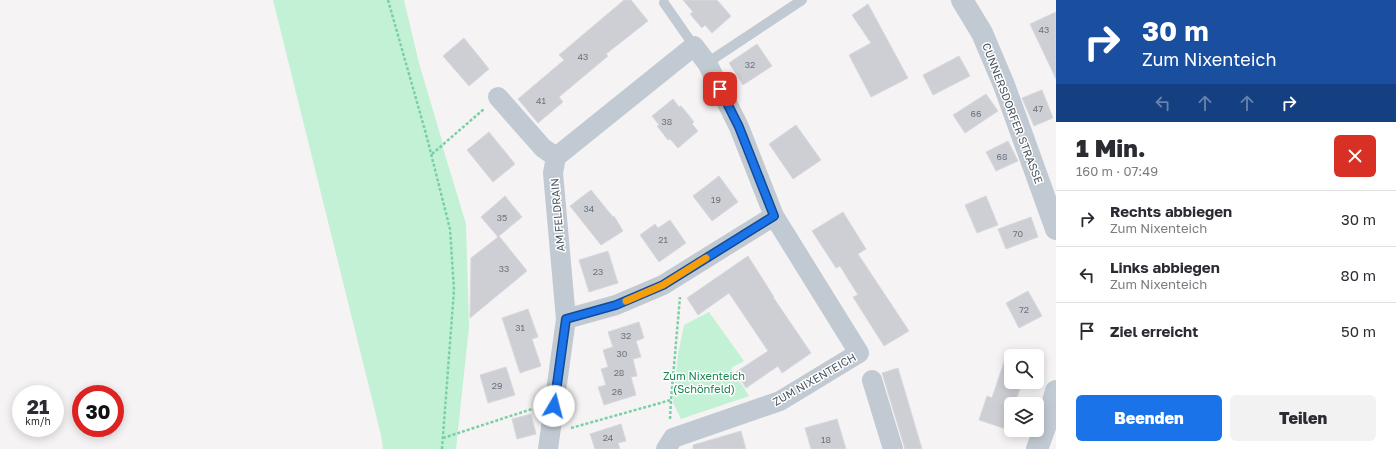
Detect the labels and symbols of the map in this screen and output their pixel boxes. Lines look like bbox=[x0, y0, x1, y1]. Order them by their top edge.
house number: 43 bbox=[1039, 24, 1049, 35]
street label: CUNNERSDORFER STRASSE bbox=[980, 41, 1046, 185]
house number: 43 bbox=[578, 51, 588, 62]
house number: 32 bbox=[745, 59, 755, 70]
pin bbox=[703, 72, 737, 106]
house number: 41 bbox=[536, 95, 547, 106]
house number: 47 bbox=[1033, 103, 1043, 114]
house number: 66 bbox=[971, 108, 981, 119]
house number: 38 bbox=[662, 116, 672, 127]
house number: 68 bbox=[997, 151, 1007, 162]
street label: AM FELDRAIN bbox=[547, 178, 567, 252]
house number: 19 bbox=[711, 194, 721, 205]
house number: 34 bbox=[584, 203, 595, 214]
house number: 35 bbox=[497, 212, 507, 223]
house number: 70 bbox=[1013, 228, 1024, 239]
house number: 21 bbox=[658, 234, 668, 245]
house number: 33 bbox=[499, 263, 509, 274]
house number: 23 bbox=[593, 266, 603, 277]
house number: 72 bbox=[1019, 304, 1029, 315]
house number: 31 bbox=[515, 322, 525, 333]
house number: 32 bbox=[621, 330, 631, 341]
house number: 30 bbox=[617, 348, 628, 359]
street label: ZUM NIXENTEICH bbox=[770, 350, 858, 408]
house number: 28 bbox=[614, 367, 624, 378]
park label: Zum Nixenteich (Schönfeld) bbox=[663, 369, 745, 395]
house number: 29 bbox=[492, 380, 502, 391]
speed limit sign: 30 bbox=[72, 385, 124, 437]
position arrow bbox=[533, 385, 575, 427]
house number: 26 bbox=[612, 386, 622, 397]
house number: 24 bbox=[603, 432, 614, 443]
house number: 18 bbox=[821, 434, 831, 445]

